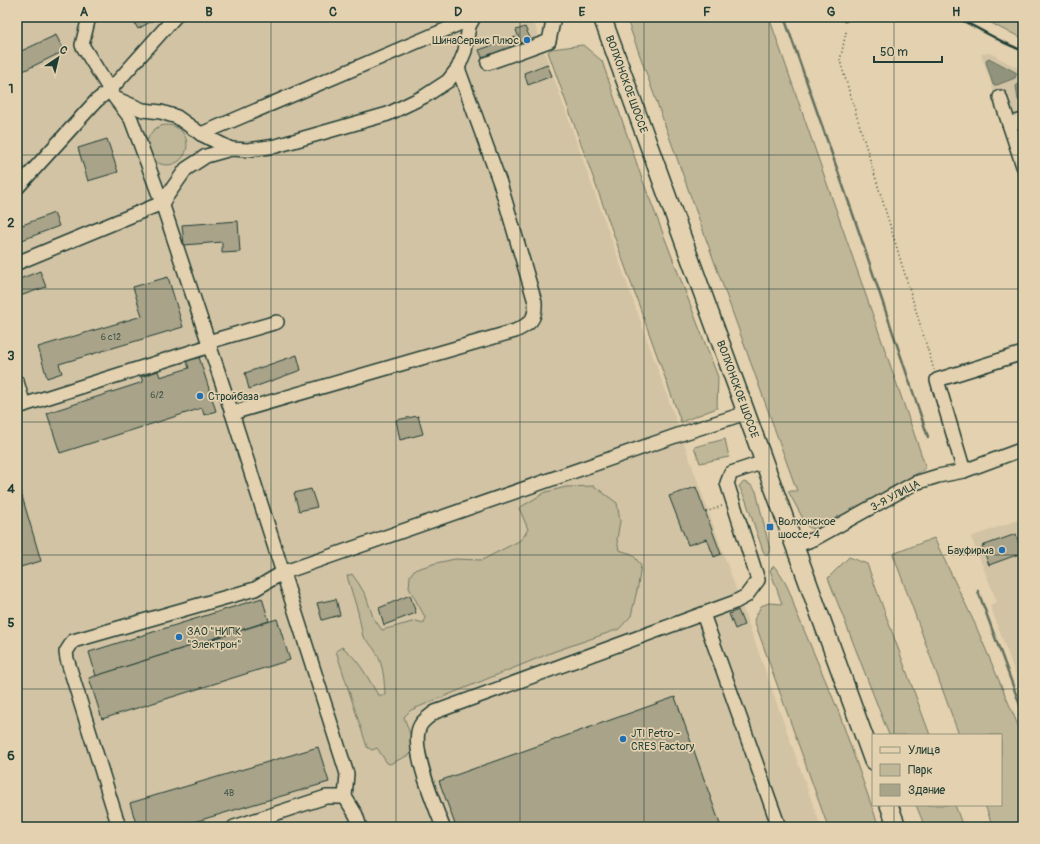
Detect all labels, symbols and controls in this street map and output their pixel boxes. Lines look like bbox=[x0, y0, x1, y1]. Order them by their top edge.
text: A bbox=[80, 4, 89, 20]
text: B bbox=[205, 4, 213, 20]
text: C bbox=[329, 4, 337, 20]
text: D bbox=[454, 4, 462, 20]
text: E bbox=[579, 4, 586, 20]
text: F bbox=[703, 4, 711, 20]
text: G bbox=[827, 4, 836, 20]
text: H bbox=[952, 4, 960, 20]
street label: ВОЛХОНСКОЕ ШОССЕ bbox=[603, 33, 650, 135]
place label: ШинаСервис Плюс bbox=[432, 34, 519, 47]
marker: ШинаСервис Плюс bbox=[522, 35, 532, 45]
north arrow bbox=[38, 38, 78, 78]
scale bar bbox=[874, 38, 942, 64]
text: С bbox=[57, 43, 70, 58]
text: 50 m bbox=[880, 45, 908, 60]
text: 1 bbox=[8, 81, 14, 97]
text: 2 bbox=[7, 215, 15, 231]
house number: 6 с12 bbox=[101, 332, 121, 343]
street label: ВОЛХОНСКОЕ ШОССЕ bbox=[714, 338, 761, 440]
text: 3 bbox=[7, 348, 15, 364]
house number: 6/2 bbox=[150, 390, 164, 401]
place label: Стройбаза bbox=[208, 390, 259, 403]
marker: Стройбаза bbox=[195, 391, 205, 401]
street label: 3-Я УЛИЦА bbox=[868, 477, 922, 514]
text: 4 bbox=[7, 481, 15, 497]
place label: Волхонское шоссе, 4 bbox=[778, 515, 836, 541]
marker: Волхонское шоссе, 4 bbox=[765, 522, 775, 532]
place label: Бауфирма bbox=[947, 544, 994, 557]
marker: Бауфирма bbox=[997, 545, 1007, 555]
text: 5 bbox=[7, 615, 15, 631]
place label: ЗАО "НИПК "Электрон" bbox=[187, 625, 242, 651]
marker: ЗАО "НИПК "Электрон" bbox=[174, 632, 184, 642]
place label: JTI Petro - CRES Factory bbox=[631, 727, 695, 753]
marker: JTI Petro - CRES Factory bbox=[618, 734, 628, 744]
legend bbox=[872, 734, 1002, 806]
text: Улица bbox=[908, 743, 940, 758]
text: 6 bbox=[7, 748, 15, 764]
text: Парк bbox=[908, 763, 933, 778]
text: Здание bbox=[908, 783, 945, 798]
house number: 4В bbox=[224, 788, 234, 799]

